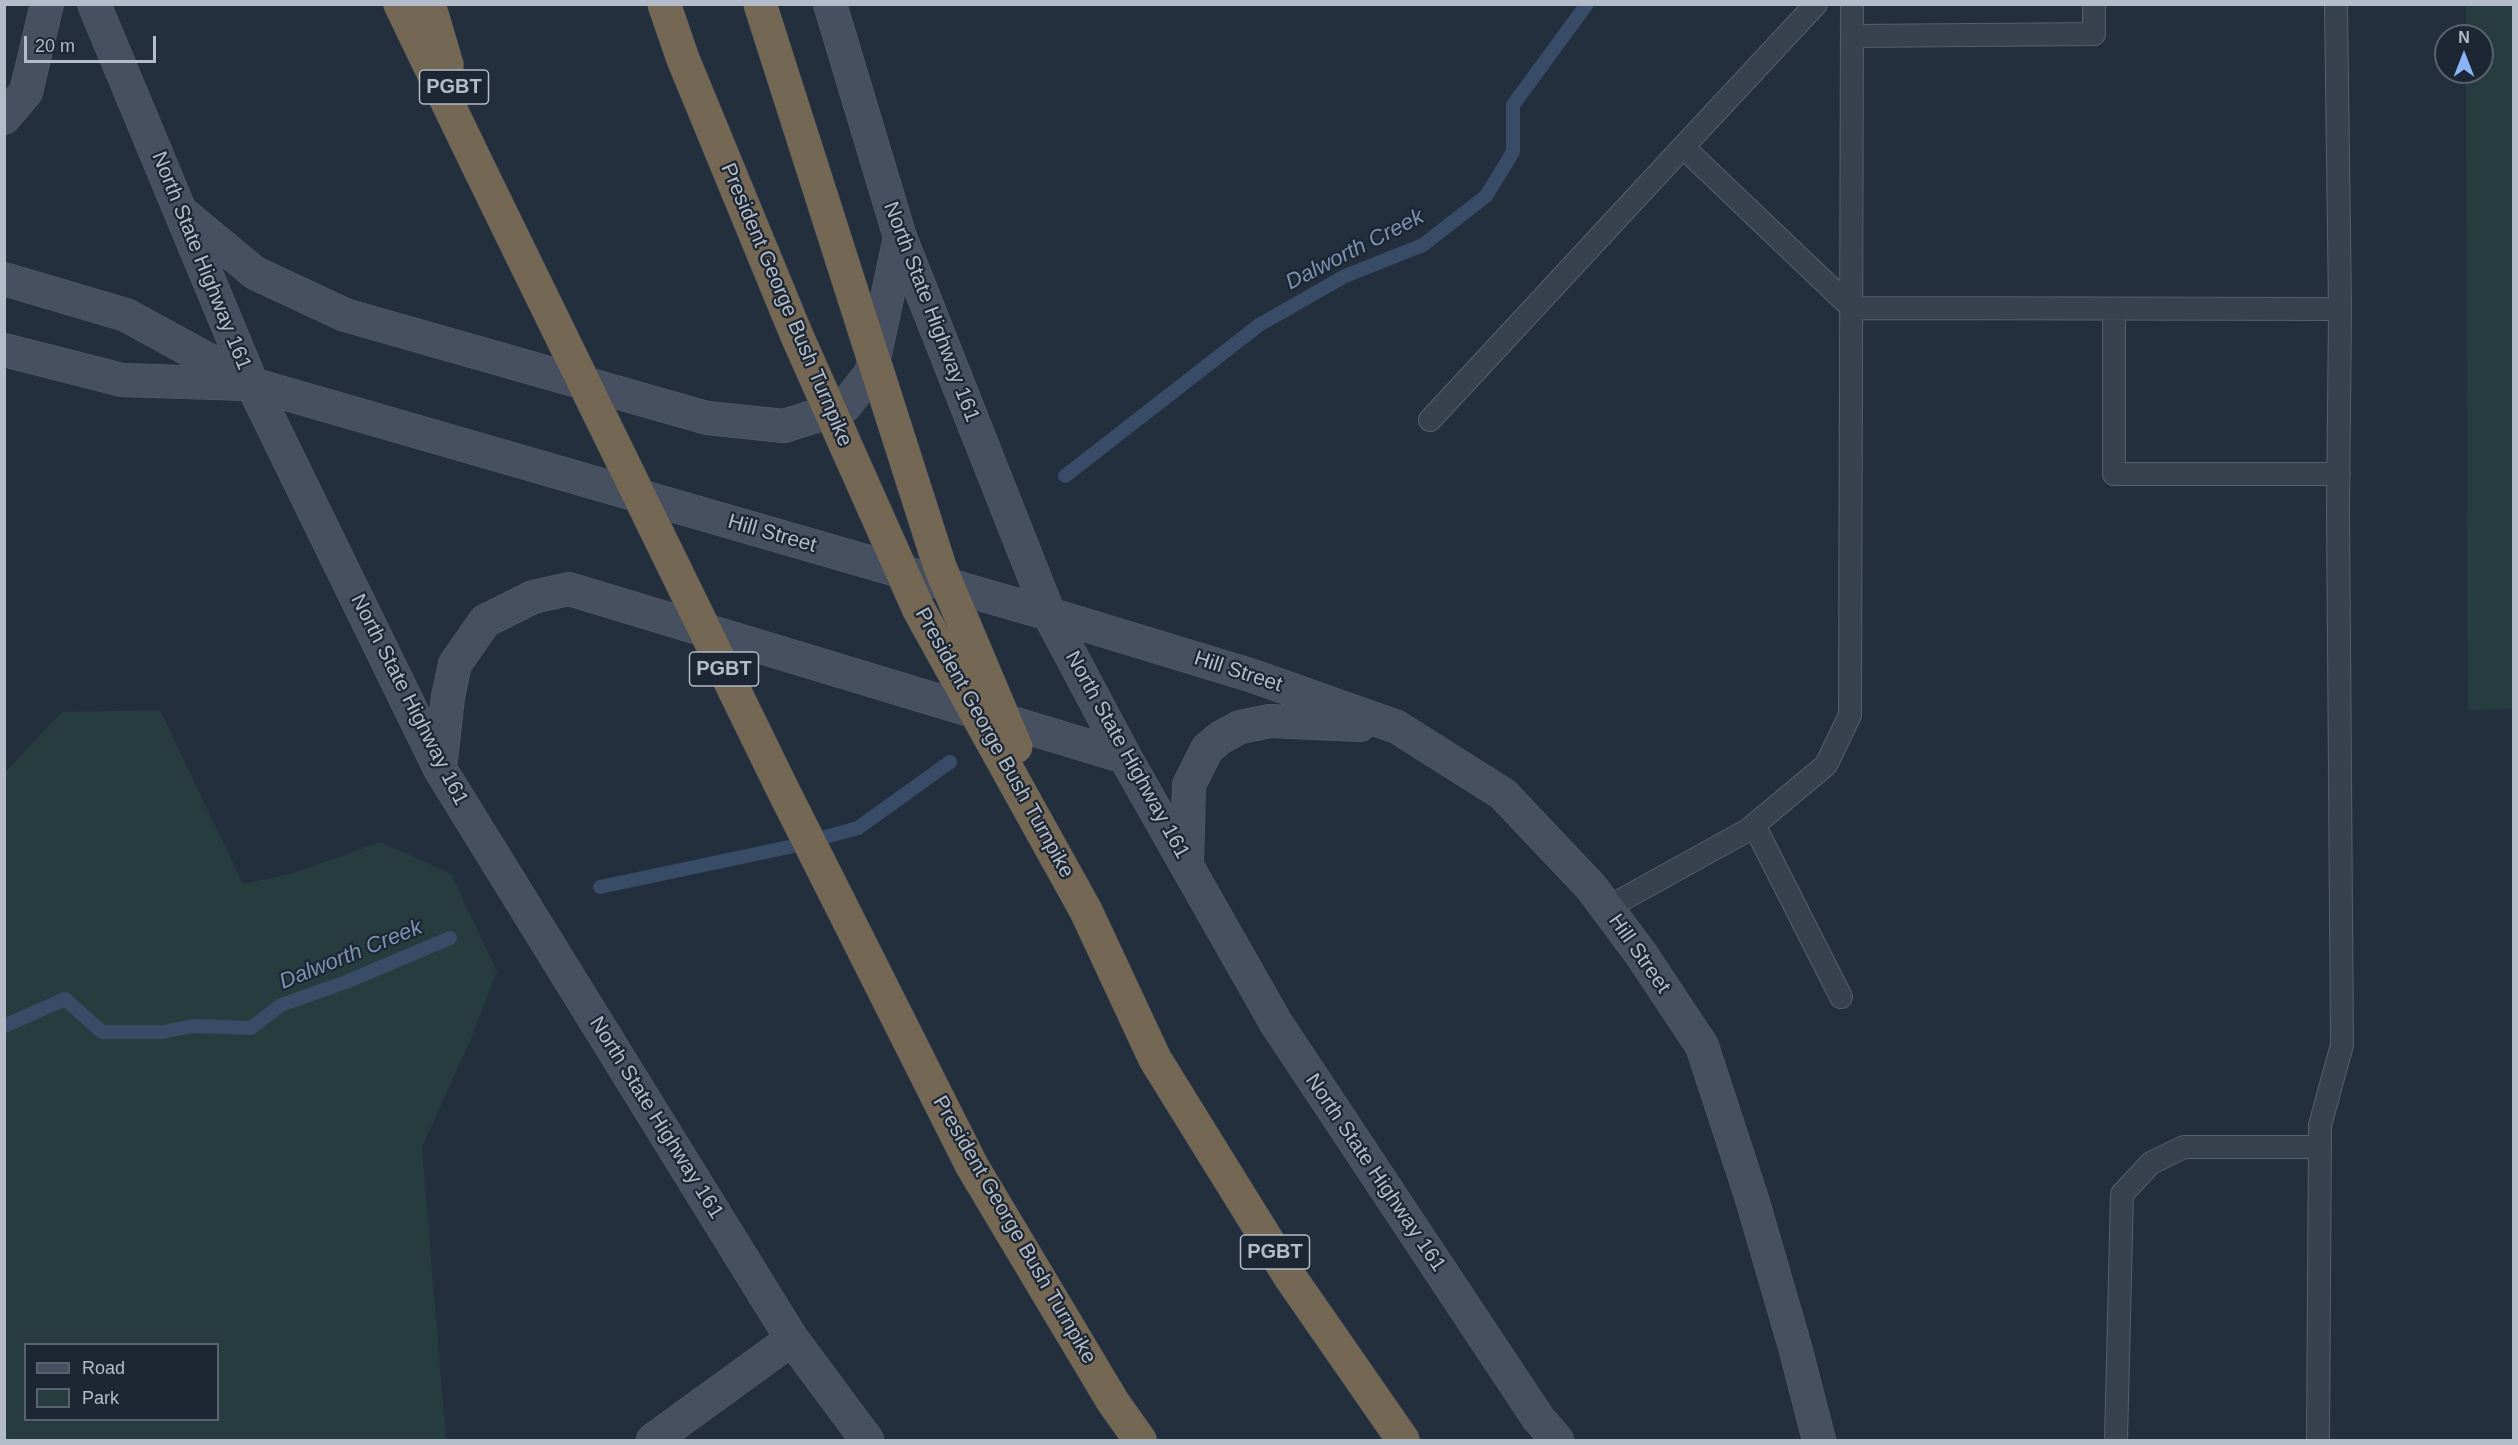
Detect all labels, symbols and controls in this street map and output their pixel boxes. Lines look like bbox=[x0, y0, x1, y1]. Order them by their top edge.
scale bar bbox=[27, 24, 159, 62]
north arrow bbox=[2434, 24, 2494, 84]
text: N bbox=[2458, 29, 2470, 46]
text: 20 m bbox=[35, 36, 75, 56]
road number: PGBT bbox=[420, 70, 488, 104]
street label: North State Highway 161 bbox=[146, 148, 256, 374]
street label: President George Bush Turnpike bbox=[715, 160, 857, 450]
street label: North State Highway 161 bbox=[877, 199, 985, 425]
water label: Dalworth Creek bbox=[1281, 204, 1429, 296]
street label: Hill Street bbox=[725, 509, 819, 559]
street label: North State Highway 161 bbox=[345, 590, 473, 810]
street label: President George Bush Turnpike bbox=[909, 603, 1079, 883]
street label: Hill Street bbox=[1191, 646, 1285, 698]
street label: North State Highway 161 bbox=[1059, 647, 1195, 863]
road number: PGBT bbox=[690, 652, 758, 686]
street label: Hill Street bbox=[1603, 909, 1675, 999]
water label: Dalworth Creek bbox=[276, 914, 426, 996]
street label: North State Highway 161 bbox=[583, 1012, 729, 1224]
street label: North State Highway 161 bbox=[1299, 1069, 1451, 1277]
street label: President George Bush Turnpike bbox=[927, 1092, 1101, 1368]
road number: PGBT bbox=[1240, 1235, 1310, 1269]
legend bbox=[24, 1343, 219, 1421]
text: Road bbox=[82, 1358, 125, 1378]
text: Park bbox=[82, 1388, 119, 1408]

